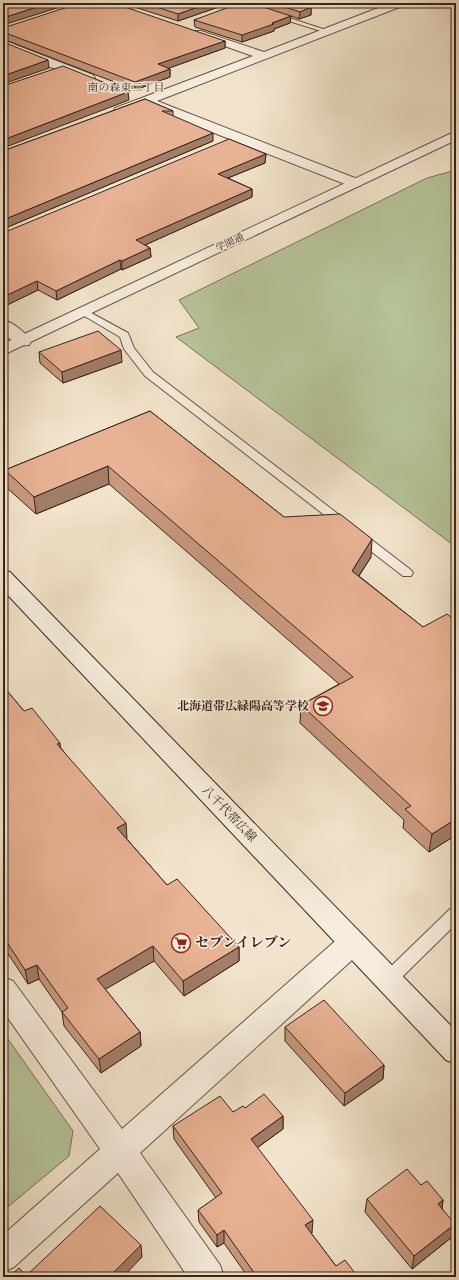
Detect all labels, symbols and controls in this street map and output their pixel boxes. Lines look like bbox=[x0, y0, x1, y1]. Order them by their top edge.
district label: 南の森東二丁目 bbox=[88, 81, 165, 95]
street label: 学園通 bbox=[214, 231, 246, 255]
school or university icon: 北海道帯広緑陽高等学校 bbox=[312, 695, 334, 717]
place label: 北海道帯広緑陽高等学校 bbox=[177, 699, 309, 714]
street label: 八千代帯広線 bbox=[199, 783, 259, 845]
supermarket icon: セブンイレブン bbox=[170, 932, 192, 954]
place label: セブンイレブン bbox=[195, 934, 291, 952]

